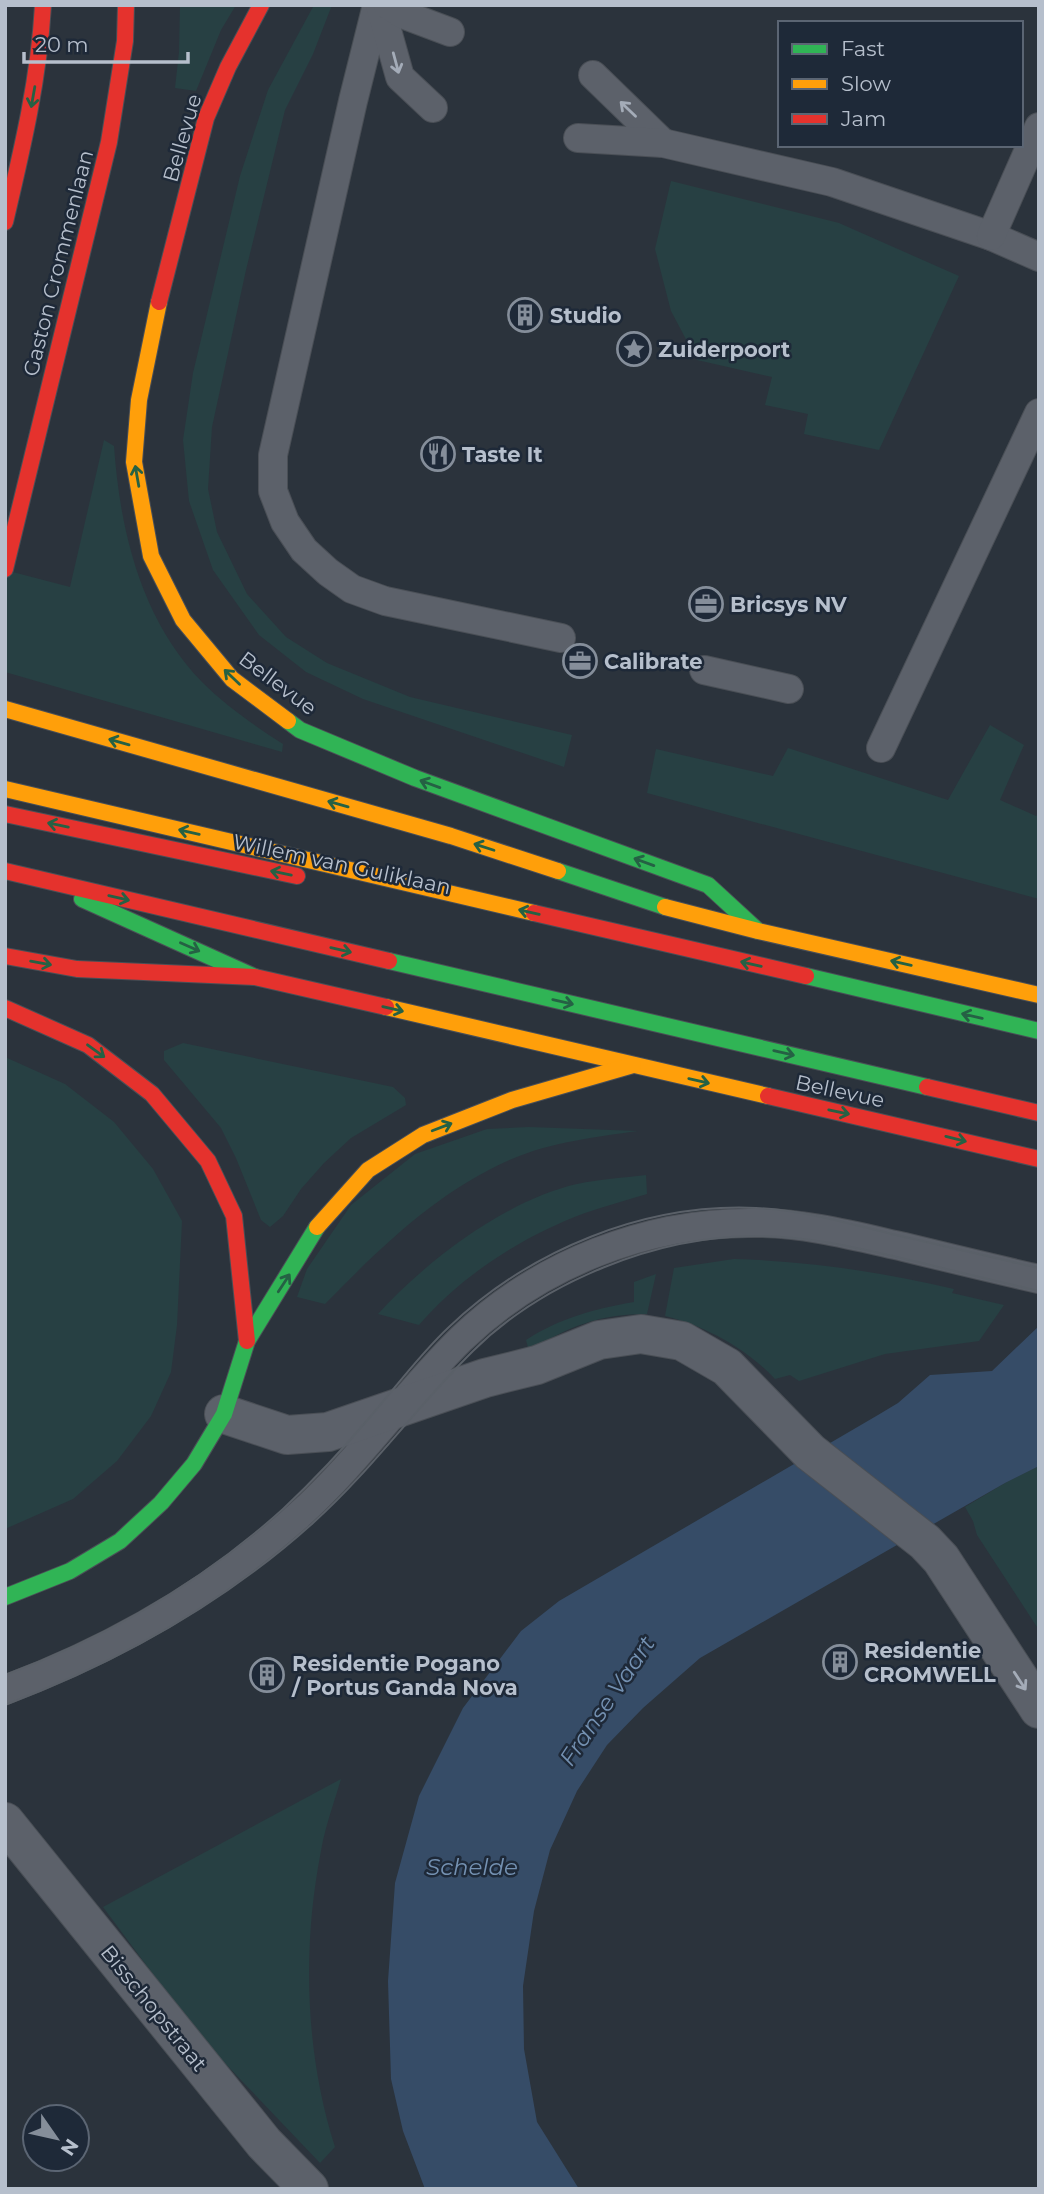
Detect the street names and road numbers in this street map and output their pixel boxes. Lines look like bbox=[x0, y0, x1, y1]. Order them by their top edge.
street label: Bellevue bbox=[158, 91, 206, 185]
street label: Gaston Crommenlaan bbox=[18, 147, 98, 379]
street label: Bellevue bbox=[234, 646, 322, 720]
street label: Willem van Guliklaan bbox=[231, 829, 453, 899]
street label: Bellevue bbox=[793, 1069, 887, 1113]
street label: Bisschopstraat bbox=[96, 1940, 212, 2076]

